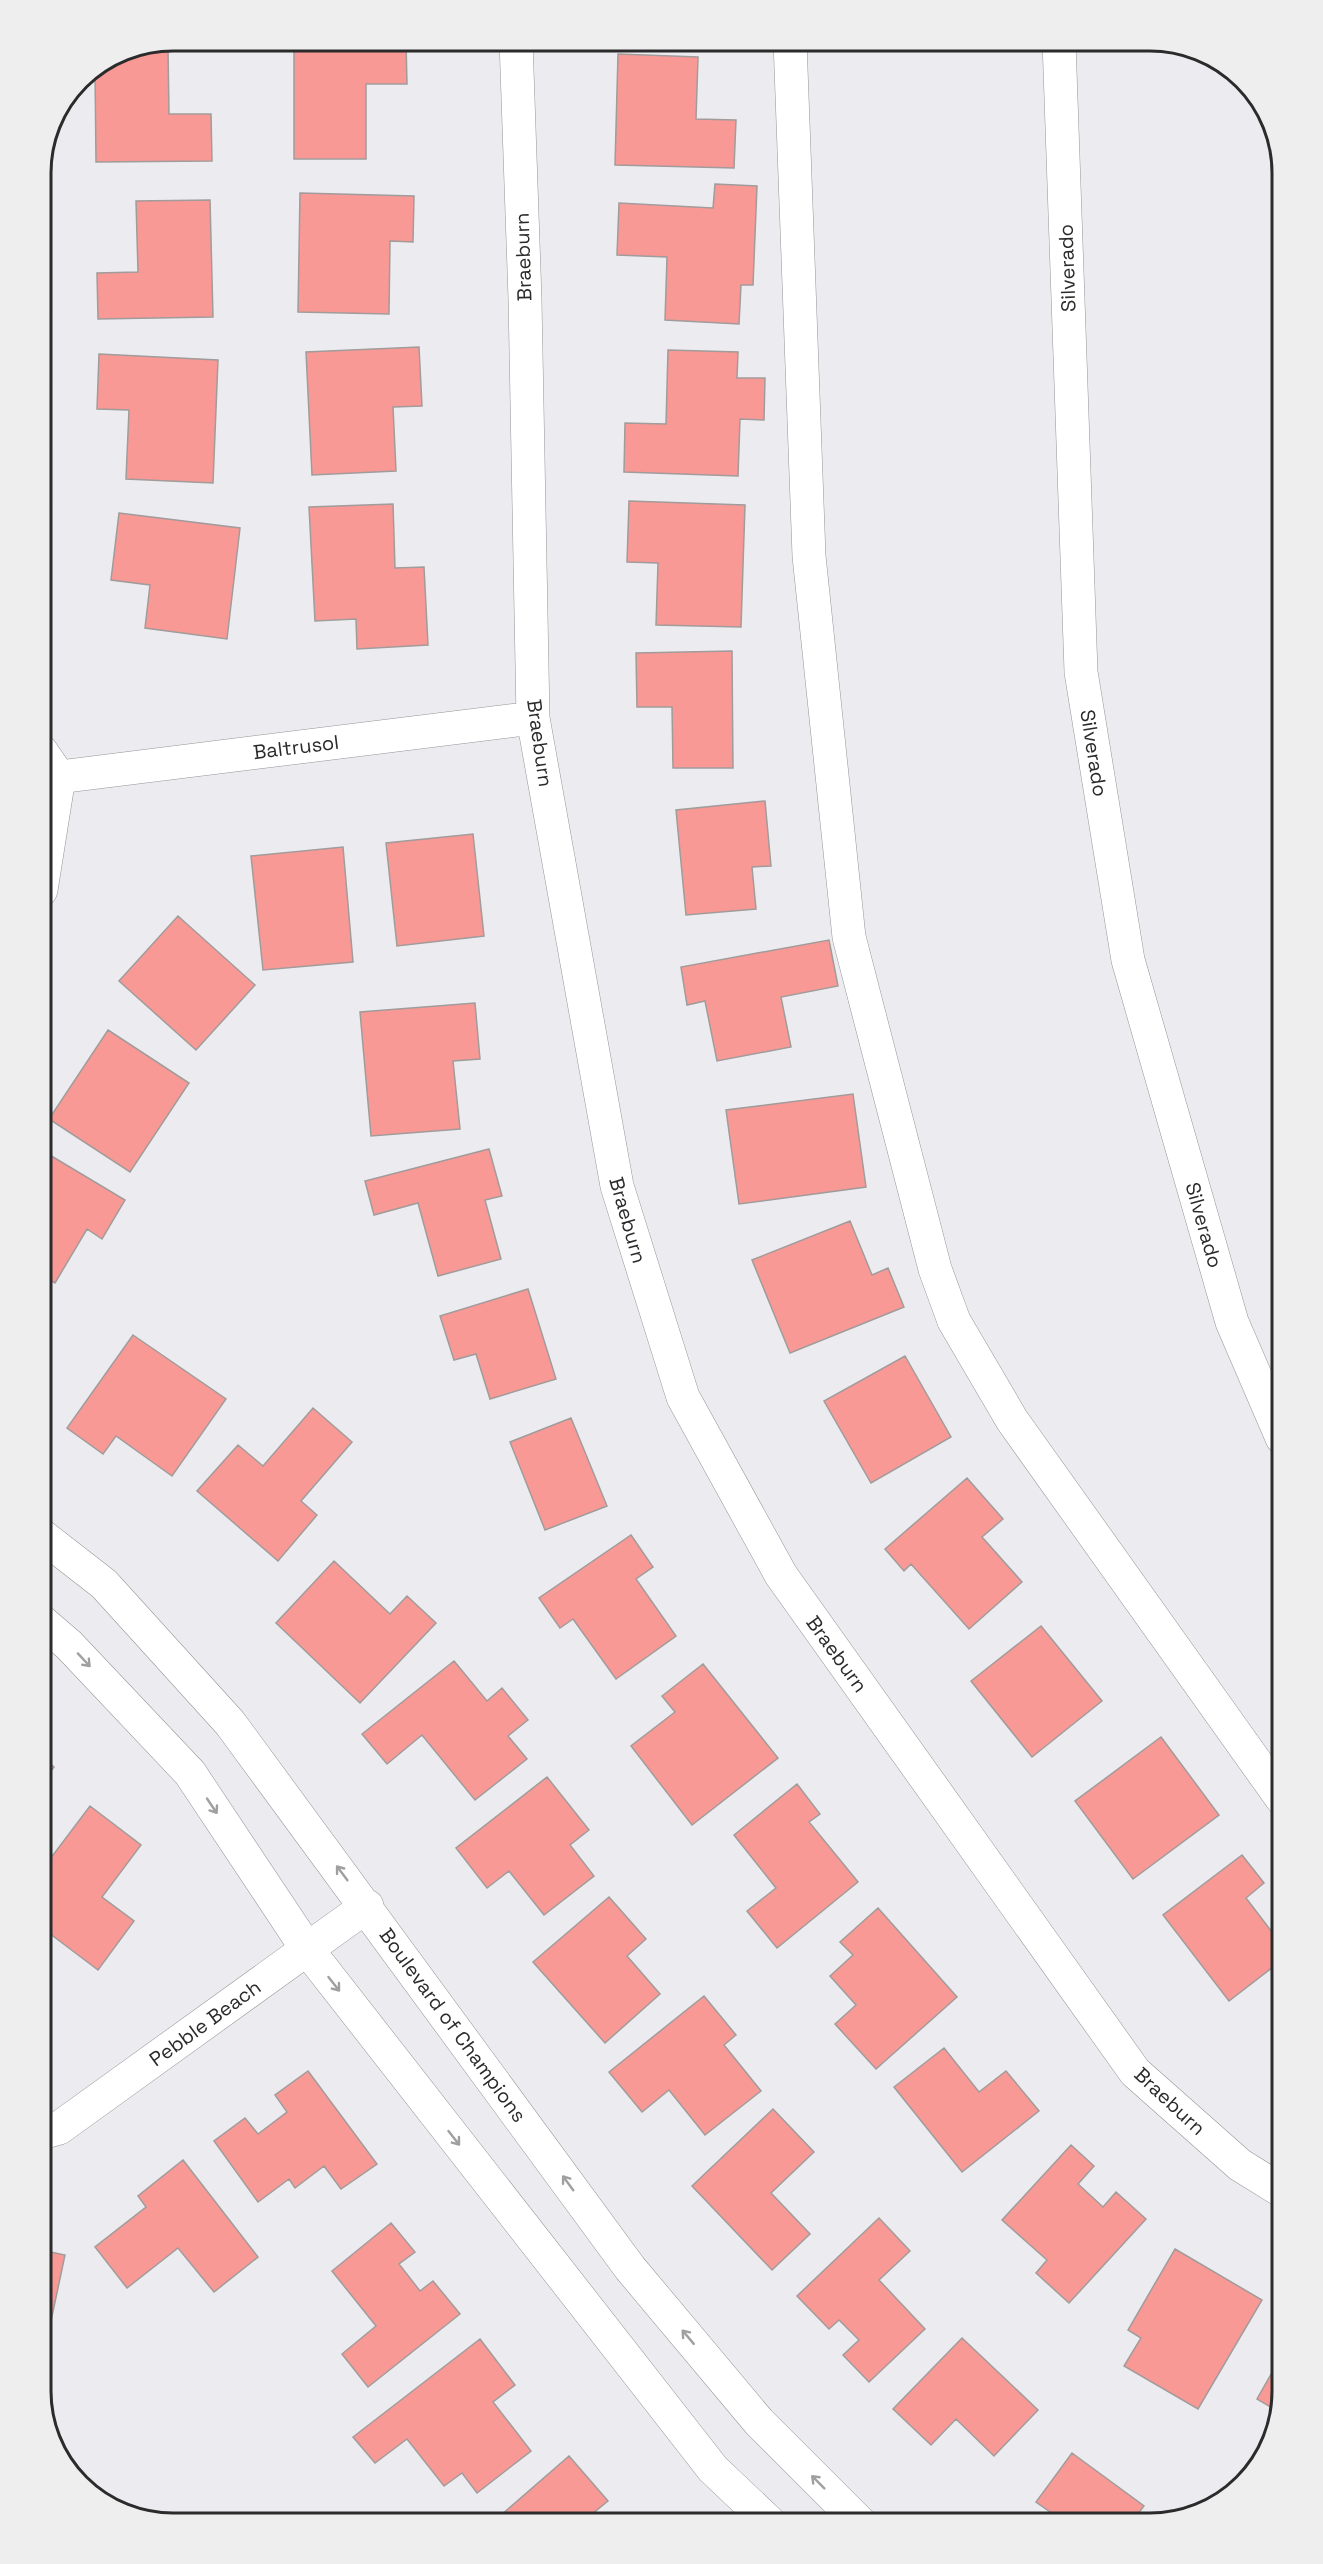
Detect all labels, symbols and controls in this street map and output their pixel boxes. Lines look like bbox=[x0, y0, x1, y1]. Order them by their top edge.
street label: Braeburn bbox=[508, 212, 538, 302]
street label: Silverado bbox=[1052, 224, 1082, 312]
street label: Braeburn bbox=[521, 697, 559, 789]
street label: Silverado bbox=[1074, 708, 1114, 798]
street label: Baltrusol bbox=[252, 729, 340, 765]
street label: Braeburn bbox=[603, 1174, 653, 1266]
street label: Silverado bbox=[1179, 1179, 1229, 1271]
street label: Braeburn bbox=[800, 1611, 874, 1697]
one-way arrow bbox=[77, 1652, 91, 1667]
one-way arrow bbox=[206, 1798, 218, 1814]
one-way arrow bbox=[336, 1865, 349, 1881]
street label: Boulevard of Champions bbox=[374, 1923, 532, 2127]
street label: Pebble Beach bbox=[144, 1974, 266, 2072]
one-way arrow bbox=[328, 1976, 341, 1992]
street label: Braeburn bbox=[1129, 2061, 1211, 2141]
one-way arrow bbox=[448, 2130, 461, 2146]
one-way arrow bbox=[562, 2176, 575, 2192]
one-way arrow bbox=[681, 2330, 695, 2345]
one-way arrow bbox=[811, 2475, 826, 2489]

